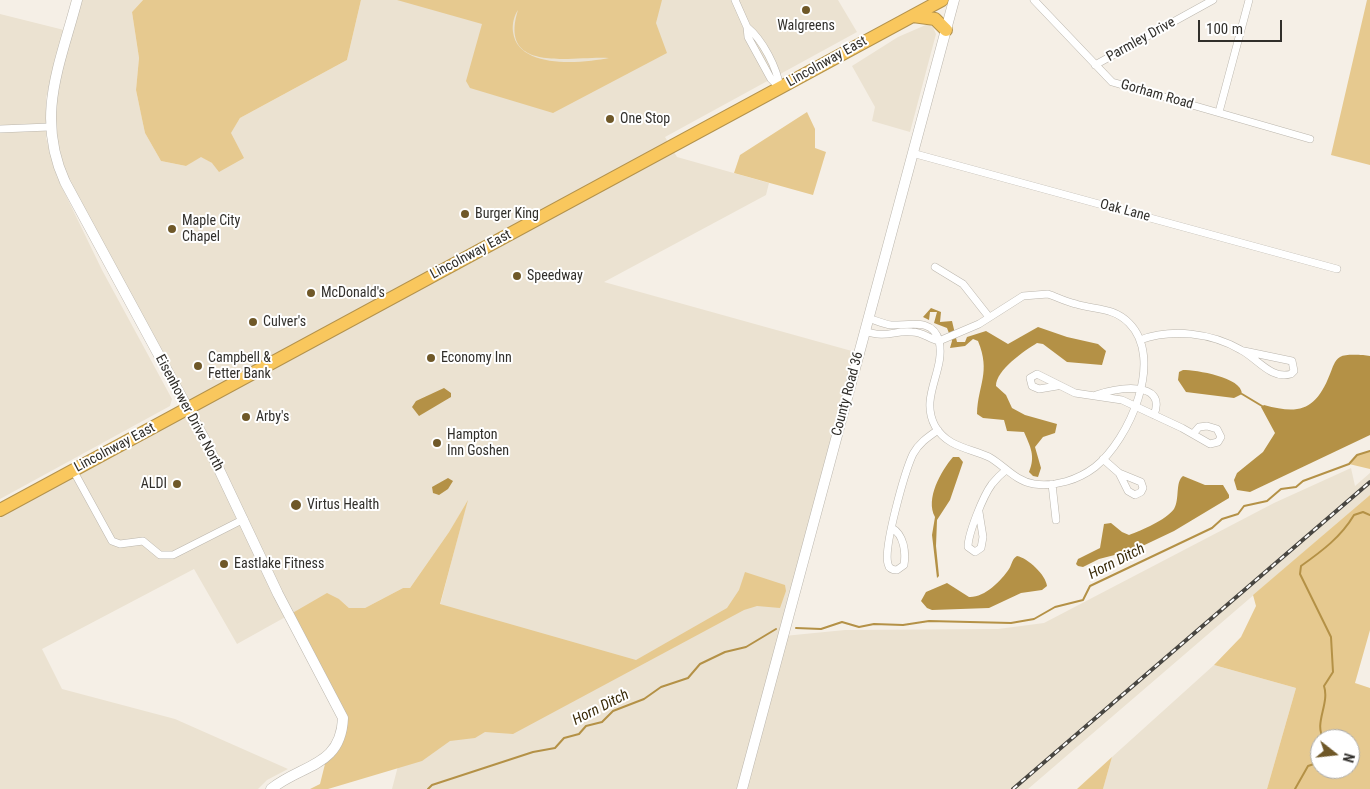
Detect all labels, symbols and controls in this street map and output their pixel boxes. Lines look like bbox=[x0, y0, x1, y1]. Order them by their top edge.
marker: Walgreens bbox=[800, 4, 812, 16]
scale bar bbox=[1200, 10, 1284, 42]
street label: Parmley Drive bbox=[1104, 14, 1178, 66]
place label: Walgreens bbox=[777, 18, 835, 34]
text: 100 m bbox=[1206, 20, 1243, 38]
street label: Lincolnway East bbox=[784, 33, 870, 91]
street label: Gorham Road bbox=[1119, 77, 1195, 113]
place label: One Stop bbox=[620, 111, 670, 127]
marker: One Stop bbox=[604, 113, 616, 125]
street label: Oak Lane bbox=[1098, 196, 1152, 226]
place label: Burger King bbox=[475, 206, 539, 222]
marker: Burger King bbox=[459, 208, 471, 220]
place label: Maple City Chapel bbox=[182, 213, 240, 246]
marker: Maple City Chapel bbox=[166, 223, 178, 235]
street label: Lincolnway East bbox=[428, 227, 514, 283]
place label: Speedway bbox=[527, 268, 583, 284]
marker: Speedway bbox=[511, 270, 523, 282]
place label: McDonald's bbox=[321, 285, 385, 301]
marker: McDonald's bbox=[305, 287, 317, 299]
place label: Culver's bbox=[263, 314, 306, 330]
marker: Culver's bbox=[247, 316, 259, 328]
place label: Campbell & Fetter Bank bbox=[208, 350, 271, 382]
place label: Economy Inn bbox=[441, 350, 512, 366]
street label: County Road 36 bbox=[829, 350, 867, 438]
street label: Eisenhower Drive North bbox=[151, 352, 227, 474]
marker: Economy Inn bbox=[425, 352, 437, 364]
marker: Campbell & Fetter Bank bbox=[192, 360, 204, 372]
place label: Arby's bbox=[256, 409, 289, 425]
marker: Arby's bbox=[240, 411, 252, 423]
street label: Lincolnway East bbox=[72, 420, 158, 476]
place label: Hampton Inn Goshen bbox=[447, 427, 509, 460]
marker: Hampton Inn Goshen bbox=[431, 437, 443, 449]
place label: ALDI bbox=[141, 476, 167, 492]
marker: ALDI bbox=[171, 478, 183, 490]
place label: Virtus Health bbox=[307, 497, 379, 513]
marker: Virtus Health bbox=[289, 498, 303, 512]
water label: Horn Ditch bbox=[1086, 540, 1148, 584]
place label: Eastlake Fitness bbox=[234, 556, 324, 572]
marker: Eastlake Fitness bbox=[218, 558, 230, 570]
water label: Horn Ditch bbox=[570, 686, 632, 730]
north arrow bbox=[1310, 729, 1360, 779]
text: N bbox=[1340, 752, 1357, 764]

